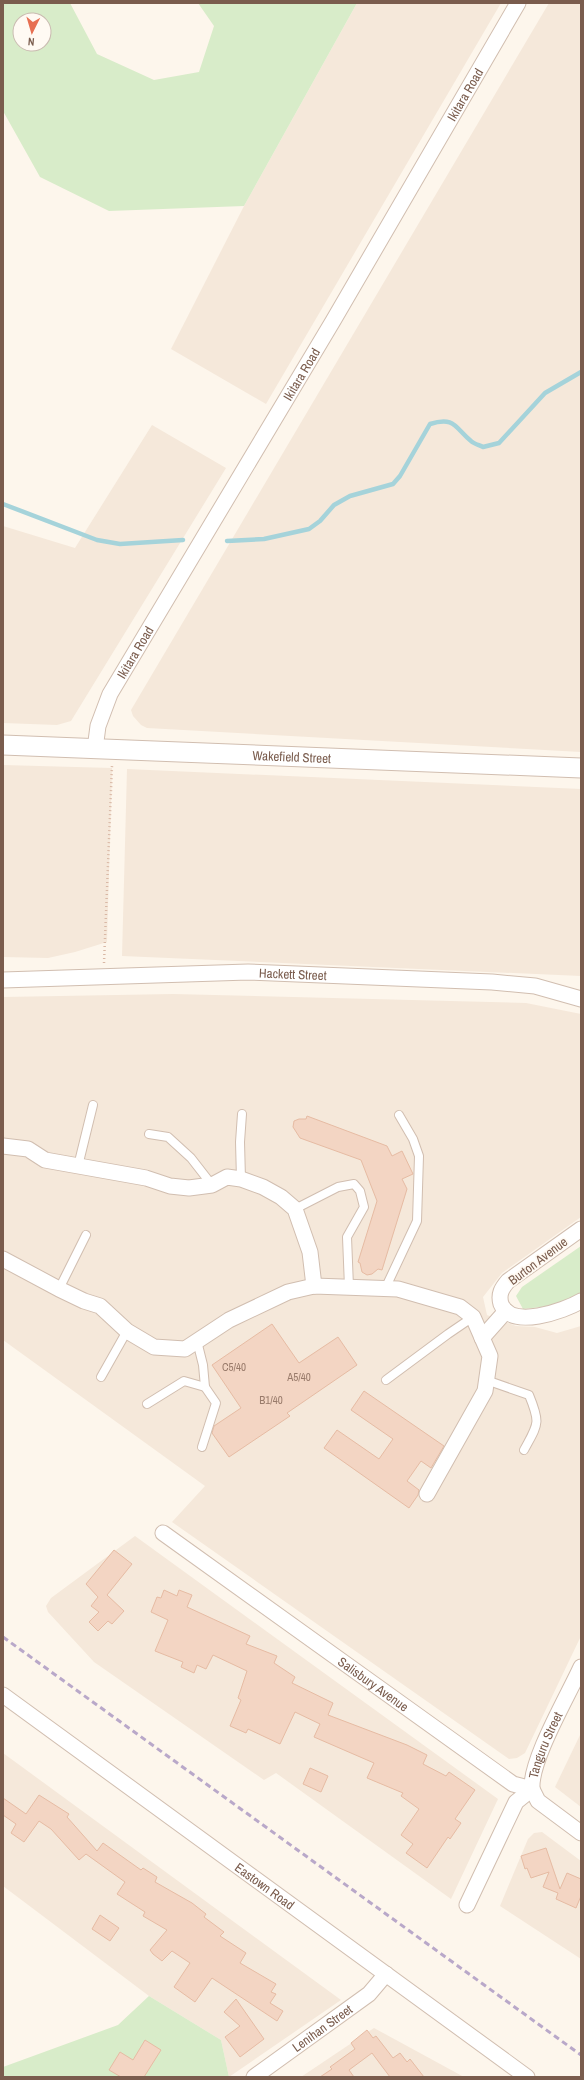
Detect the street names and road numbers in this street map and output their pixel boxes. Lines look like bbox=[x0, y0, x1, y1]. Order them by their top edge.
street label: Ikitara Road bbox=[443, 65, 487, 124]
street label: Ikitara Road bbox=[279, 345, 323, 403]
street label: Ikitara Road bbox=[113, 623, 157, 682]
street label: Wakefield Street bbox=[252, 746, 331, 767]
street label: Hackett Street bbox=[259, 964, 327, 984]
street label: Burton Avenue bbox=[505, 1233, 571, 1289]
street label: Salisbury Avenue bbox=[335, 1653, 412, 1715]
street label: Tanguru Street bbox=[524, 1709, 566, 1780]
street label: Eastown Road bbox=[232, 1859, 298, 1913]
street label: Lenihan Street bbox=[289, 2000, 356, 2055]

